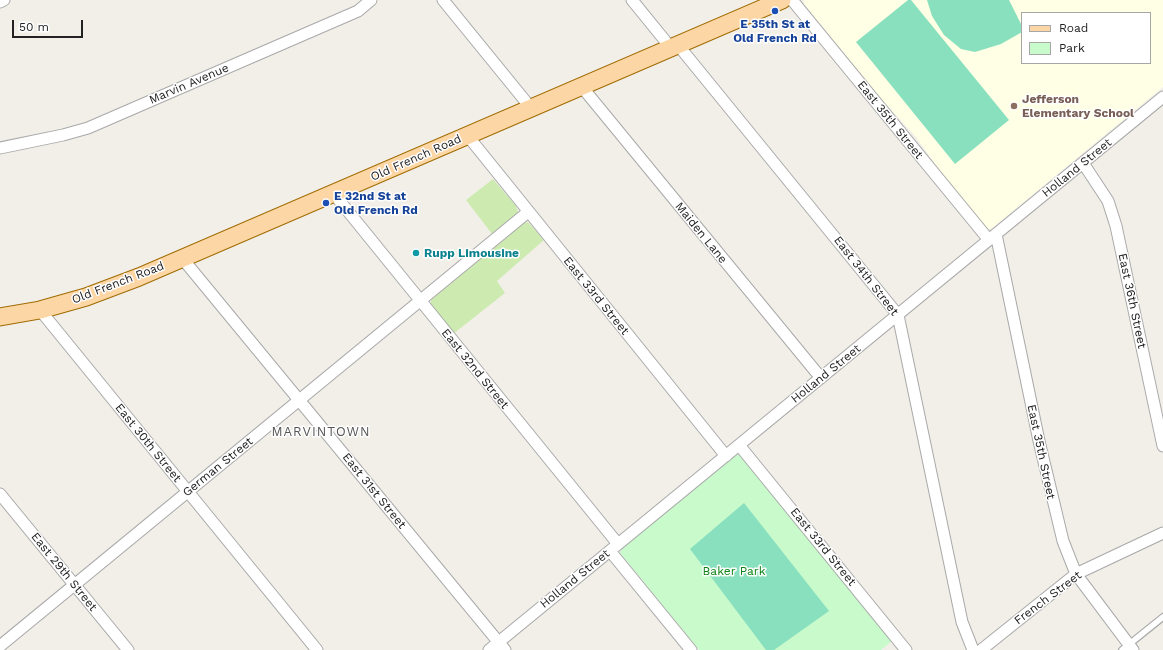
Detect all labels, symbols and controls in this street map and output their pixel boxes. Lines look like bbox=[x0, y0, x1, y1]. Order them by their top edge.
marker: E 35th St at Old French Rd bbox=[770, 6, 780, 16]
scale bar bbox=[14, 12, 85, 38]
legend bbox=[1021, 12, 1151, 64]
place label: E 35th St at Old French Rd bbox=[733, 17, 817, 45]
text: 50 m bbox=[19, 20, 49, 34]
text: Road bbox=[1059, 21, 1088, 35]
text: Park bbox=[1059, 41, 1085, 55]
street label: Marvin Avenue bbox=[147, 61, 231, 107]
street label: East 35th Street bbox=[854, 78, 926, 162]
place label: Jefferson Elementary School bbox=[1022, 92, 1134, 120]
marker: Jefferson Elementary School bbox=[1009, 101, 1019, 111]
street label: Old French Road bbox=[368, 132, 464, 184]
street label: Holland Street bbox=[1039, 136, 1115, 200]
place label: E 32nd St at Old French Rd bbox=[334, 189, 418, 217]
marker: E 32nd St at Old French Rd bbox=[321, 198, 331, 208]
street label: Maiden Lane bbox=[672, 200, 730, 266]
street label: East 34th Street bbox=[831, 233, 901, 319]
place label: Rupp Limousine bbox=[424, 246, 519, 260]
marker: Rupp Limousine bbox=[411, 248, 421, 258]
street label: East 36th Street bbox=[1115, 252, 1149, 350]
street label: East 33rd Street bbox=[560, 254, 632, 338]
street label: Old French Road bbox=[70, 259, 166, 307]
street label: East 32nd Street bbox=[438, 326, 512, 412]
street label: Holland Street bbox=[788, 342, 864, 406]
street label: East 30th Street bbox=[112, 401, 184, 485]
street label: East 35th Street bbox=[1024, 403, 1058, 501]
district label: MARVINTOWN bbox=[271, 424, 371, 440]
street label: German Street bbox=[180, 434, 256, 500]
street label: East 31st Street bbox=[339, 450, 409, 532]
street label: East 33rd Street bbox=[787, 505, 859, 589]
street label: East 29th Street bbox=[28, 530, 100, 614]
street label: Holland Street bbox=[537, 547, 613, 611]
park label: Baker Park bbox=[703, 564, 765, 578]
street label: French Street bbox=[1012, 568, 1084, 628]

